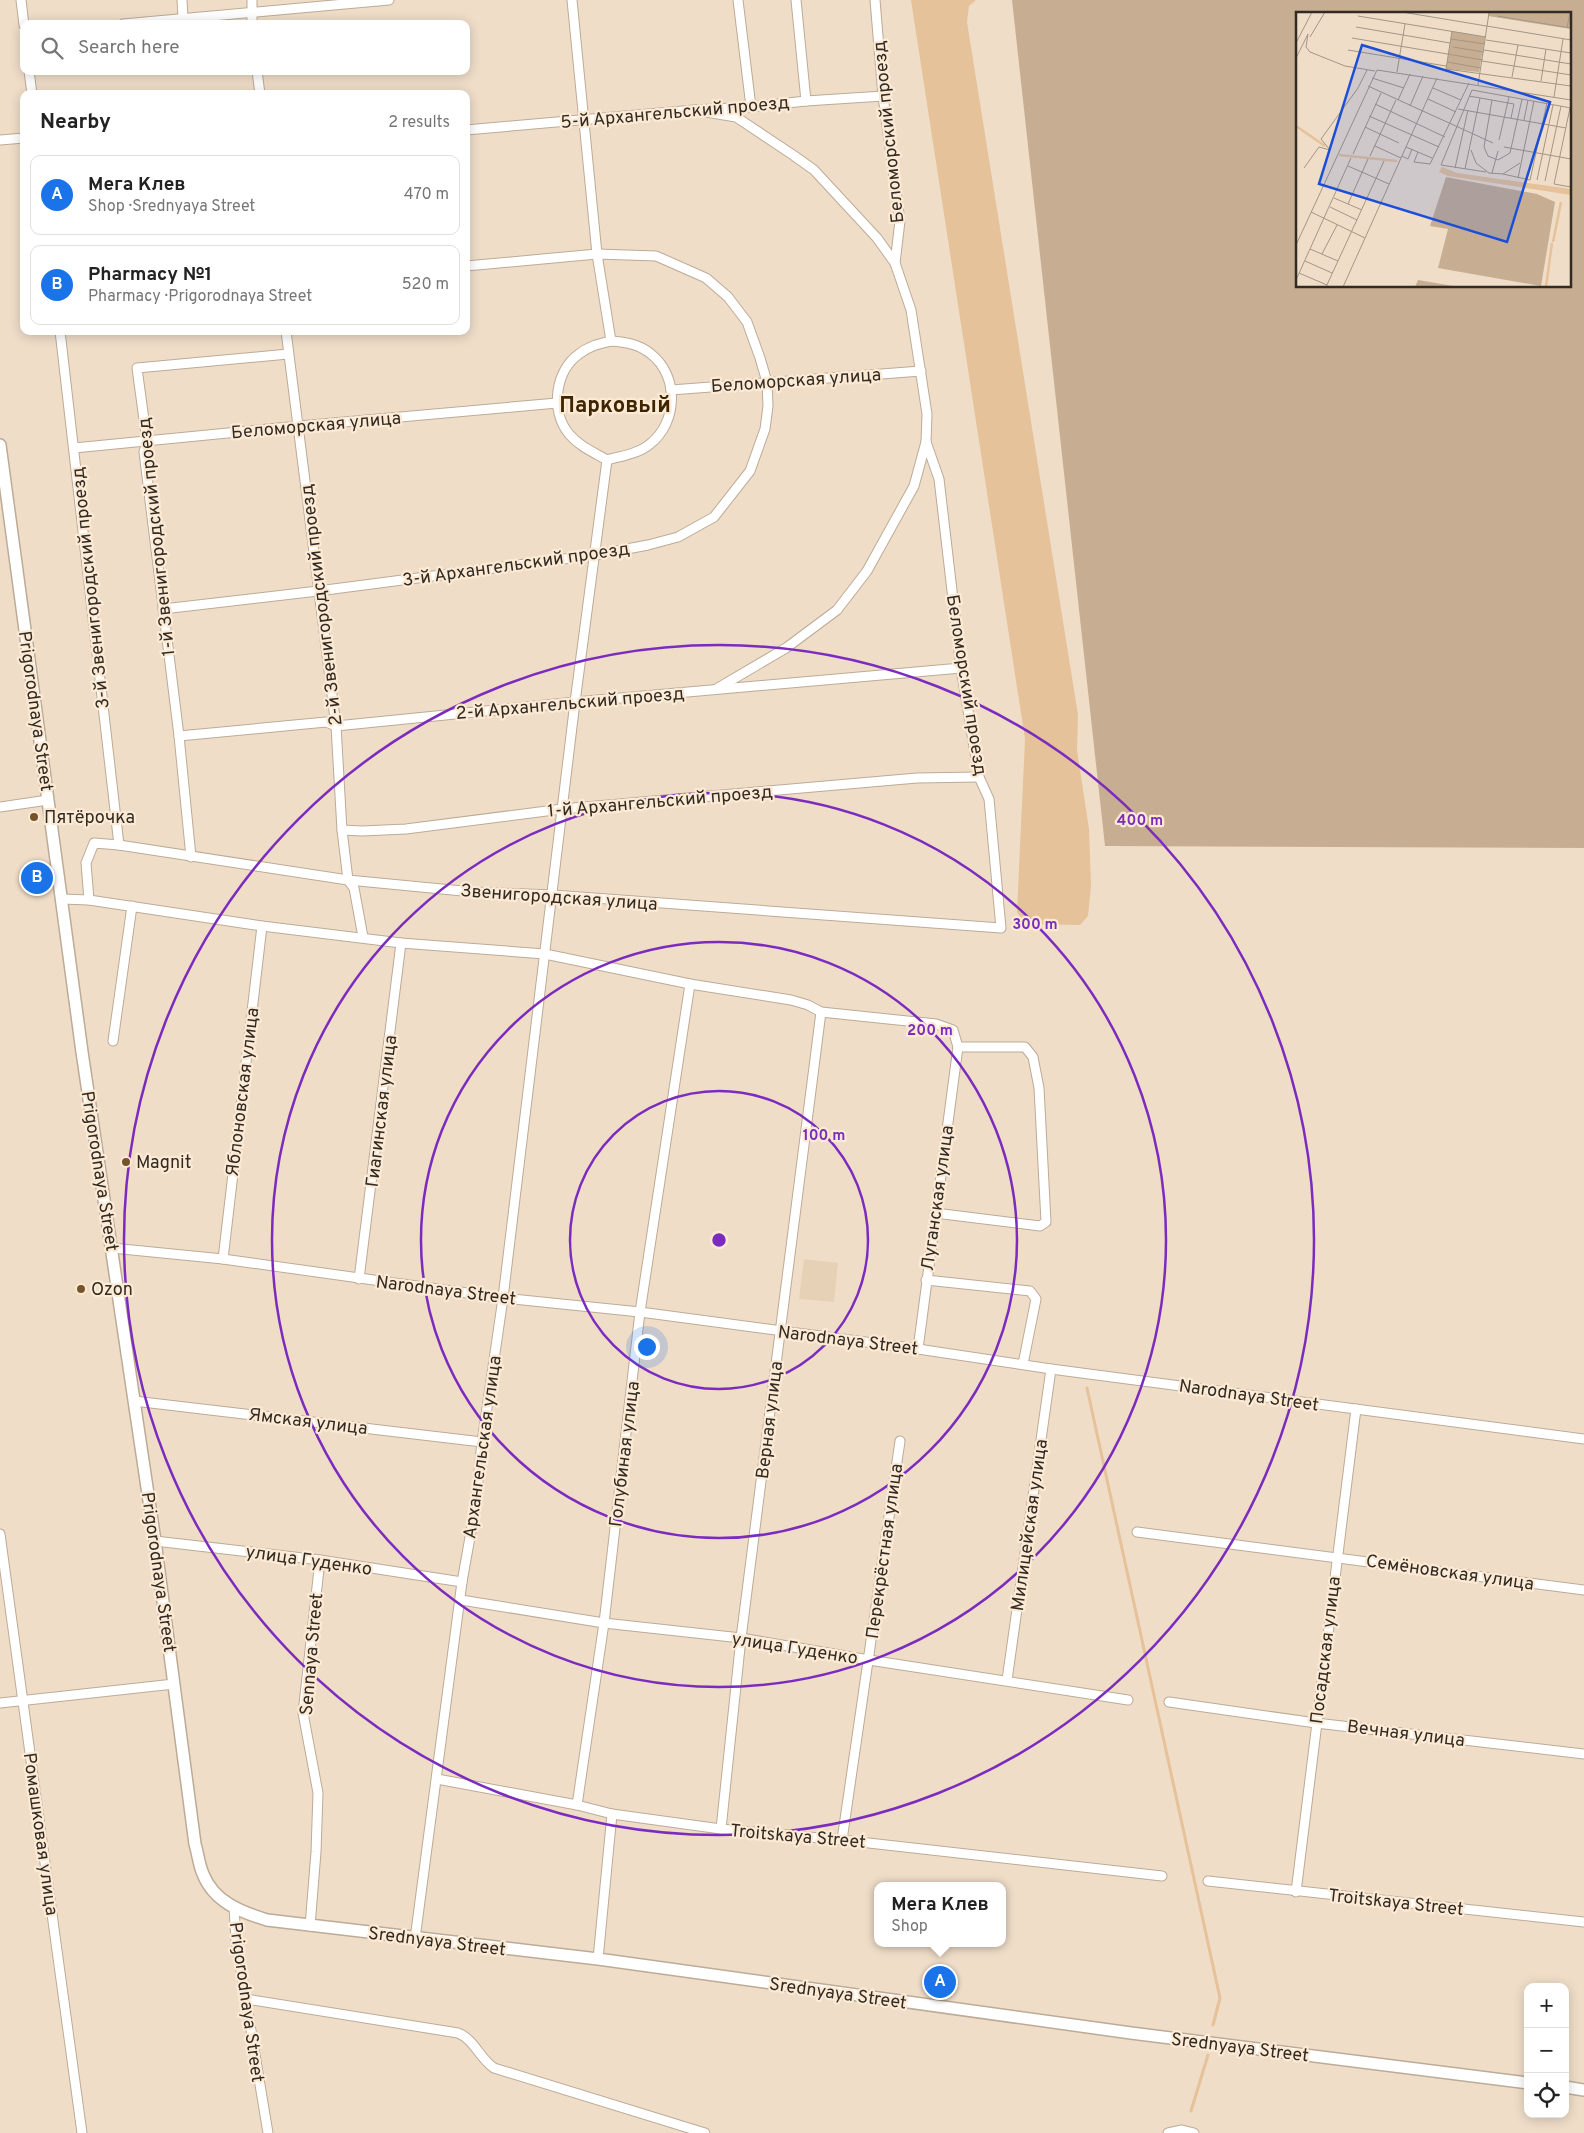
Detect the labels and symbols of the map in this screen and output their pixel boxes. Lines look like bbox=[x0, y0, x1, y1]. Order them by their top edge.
inset map bbox=[1296, 12, 1572, 288]
street label: Беломорский проезд bbox=[868, 40, 910, 224]
street label: 5-й Архангельский проезд bbox=[560, 92, 791, 135]
street label: Беломорская улица bbox=[710, 364, 882, 399]
district label: Парковый bbox=[559, 393, 671, 420]
street label: Беломорская улица bbox=[230, 408, 402, 445]
street label: 1-й Звенигородский проезд bbox=[134, 416, 181, 657]
street label: 3-й Звенигородский проезд bbox=[67, 466, 116, 710]
street label: 2-й Звенигородский проезд bbox=[296, 483, 349, 727]
street label: 3-й Архангельский проезд bbox=[401, 538, 631, 593]
street label: Беломорский проезд bbox=[940, 593, 991, 777]
street label: Prigorodnaya Street bbox=[12, 629, 57, 793]
street label: 2-й Архангельский проезд bbox=[455, 683, 686, 726]
street label: 1-й Архангельский проезд bbox=[547, 781, 774, 824]
place label: Пятёрочка bbox=[44, 807, 135, 830]
marker: Пятёрочка bbox=[28, 811, 40, 823]
text: 400 m bbox=[1117, 812, 1163, 831]
pin: B bbox=[21, 859, 53, 897]
street label: Звенигородская улица bbox=[459, 880, 658, 917]
text: 300 m bbox=[1012, 916, 1058, 935]
street label: Яблоновская улица bbox=[222, 1006, 265, 1178]
text: 200 m bbox=[907, 1022, 953, 1041]
street label: Гиагинская улица bbox=[362, 1034, 403, 1189]
street label: Prigorodnaya Street bbox=[74, 1089, 123, 1253]
street label: Луганская улица bbox=[917, 1124, 960, 1272]
text: 100 m bbox=[803, 1127, 845, 1146]
place label: Magnit bbox=[136, 1152, 191, 1175]
marker: Magnit bbox=[120, 1156, 132, 1168]
centre of rings bbox=[710, 1231, 728, 1249]
street label: Narodnaya Street bbox=[374, 1271, 517, 1311]
place label: Ozon bbox=[91, 1279, 133, 1302]
marker: Ozon bbox=[75, 1283, 87, 1295]
street label: Narodnaya Street bbox=[776, 1321, 919, 1361]
your location bbox=[634, 1334, 660, 1360]
street label: Архангельская улица bbox=[459, 1354, 508, 1540]
street label: Верная улица bbox=[752, 1360, 789, 1480]
street label: Narodnaya Street bbox=[1177, 1375, 1320, 1418]
street label: Голубиная улица bbox=[605, 1380, 646, 1528]
street label: Ямская улица bbox=[247, 1404, 369, 1441]
street label: Милицейская улица bbox=[1007, 1438, 1054, 1613]
street label: Перекрёстная улица bbox=[862, 1462, 909, 1640]
street label: Prigorodnaya Street bbox=[135, 1490, 180, 1654]
street label: улица Гуденко bbox=[244, 1541, 374, 1582]
street label: Семёновская улица bbox=[1364, 1550, 1535, 1597]
street label: Посадская улица bbox=[1306, 1575, 1347, 1725]
street label: Sennaya Street bbox=[296, 1592, 329, 1716]
street label: улица Гуденко bbox=[730, 1628, 860, 1671]
street label: Вечная улица bbox=[1346, 1716, 1466, 1753]
street label: Ромашковая улица bbox=[17, 1751, 62, 1917]
street label: Troitskaya Street bbox=[729, 1820, 867, 1855]
street label: Troitskaya Street bbox=[1327, 1885, 1465, 1922]
street label: Prigorodnaya Street bbox=[223, 1920, 268, 2084]
street label: Srednyaya Street bbox=[367, 1923, 507, 1962]
pin: A bbox=[924, 1963, 956, 2001]
street label: Srednyaya Street bbox=[768, 1973, 908, 2016]
street label: Srednyaya Street bbox=[1170, 2029, 1310, 2068]

